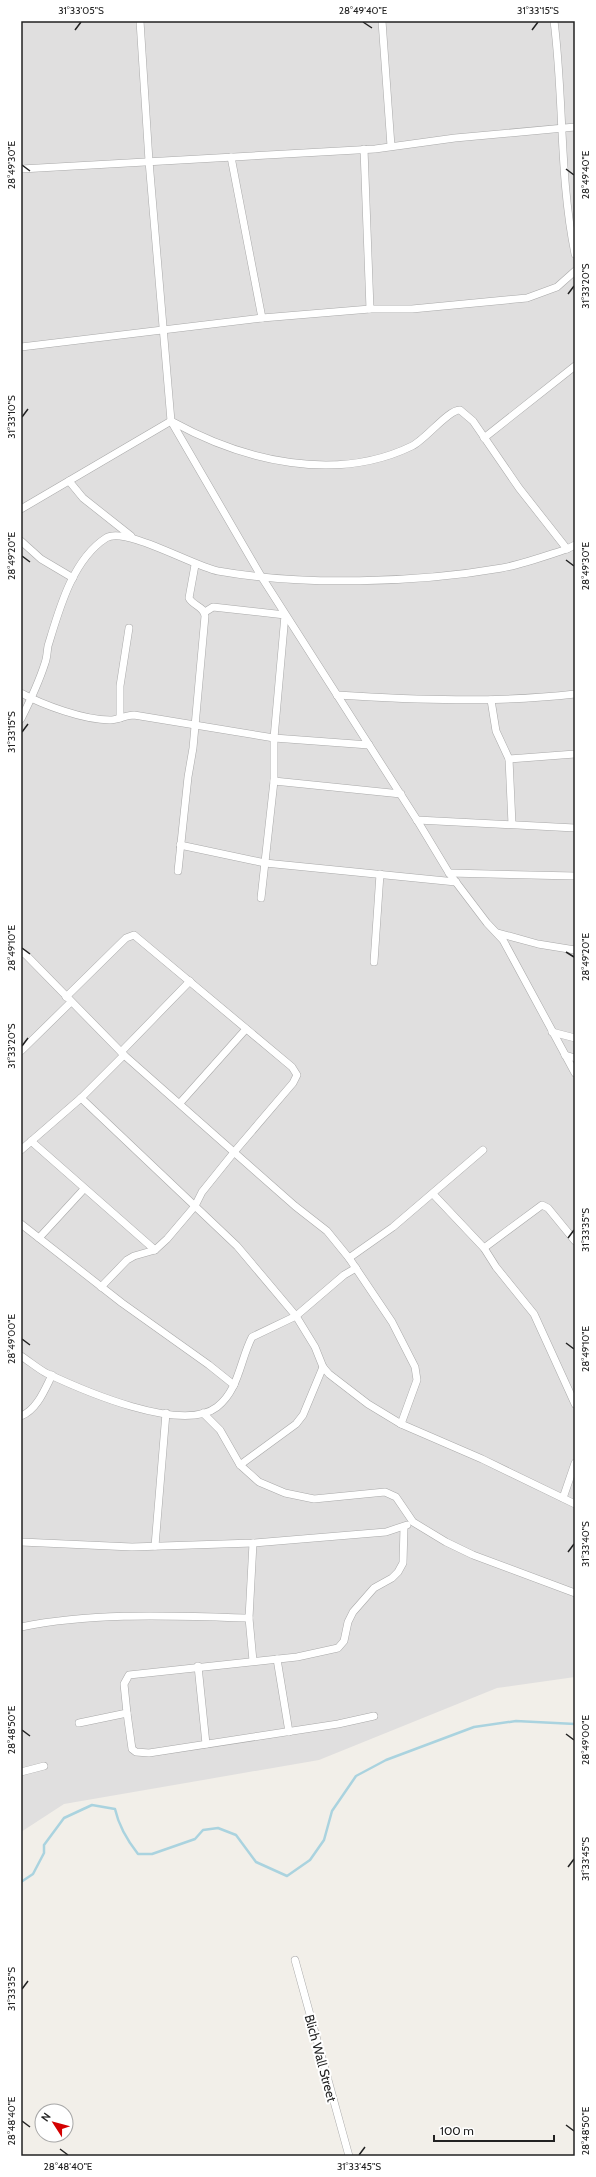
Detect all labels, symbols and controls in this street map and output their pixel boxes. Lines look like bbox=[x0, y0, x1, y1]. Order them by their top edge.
text: 31°33'05"S bbox=[58, 4, 104, 17]
text: 28°49'40"E bbox=[339, 4, 388, 17]
text: 31°33'15"S bbox=[517, 4, 559, 17]
text: 28°49'30"E bbox=[5, 140, 18, 189]
text: 28°49'40"E bbox=[579, 150, 592, 199]
text: 31°33'20"S bbox=[579, 263, 592, 309]
text: 31°33'10"S bbox=[5, 395, 18, 439]
text: 28°49'20"E bbox=[5, 531, 18, 580]
text: 28°49'30"E bbox=[579, 541, 592, 590]
text: 31°33'15"S bbox=[5, 711, 18, 753]
text: 28°49'10"E bbox=[5, 924, 18, 971]
text: 28°49'20"E bbox=[579, 932, 592, 981]
text: 31°33'20"S bbox=[5, 1023, 18, 1069]
text: 31°33'35"S bbox=[579, 1208, 592, 1252]
text: 28°49'00"E bbox=[5, 1314, 18, 1364]
text: 28°49'10"E bbox=[579, 1325, 592, 1372]
text: 31°33'40"S bbox=[579, 1521, 592, 1567]
text: 28°48'50"E bbox=[5, 1705, 18, 1754]
text: 28°49'00"E bbox=[579, 1715, 592, 1765]
text: 31°33'45"S bbox=[579, 1837, 592, 1881]
text: 31°33'35"S bbox=[5, 1967, 18, 2011]
street label: Blich Wall Street bbox=[302, 2013, 341, 2104]
text: 28°48'40"E bbox=[5, 2096, 18, 2145]
north arrow bbox=[34, 2103, 74, 2143]
text: 28°48'50"E bbox=[579, 2106, 592, 2155]
text: N bbox=[38, 2110, 54, 2124]
scale bar bbox=[434, 2117, 554, 2143]
text: 100 m bbox=[440, 2123, 474, 2138]
text: 28°48'40"E bbox=[44, 2160, 93, 2173]
text: 31°33'45"S bbox=[337, 2160, 381, 2173]

